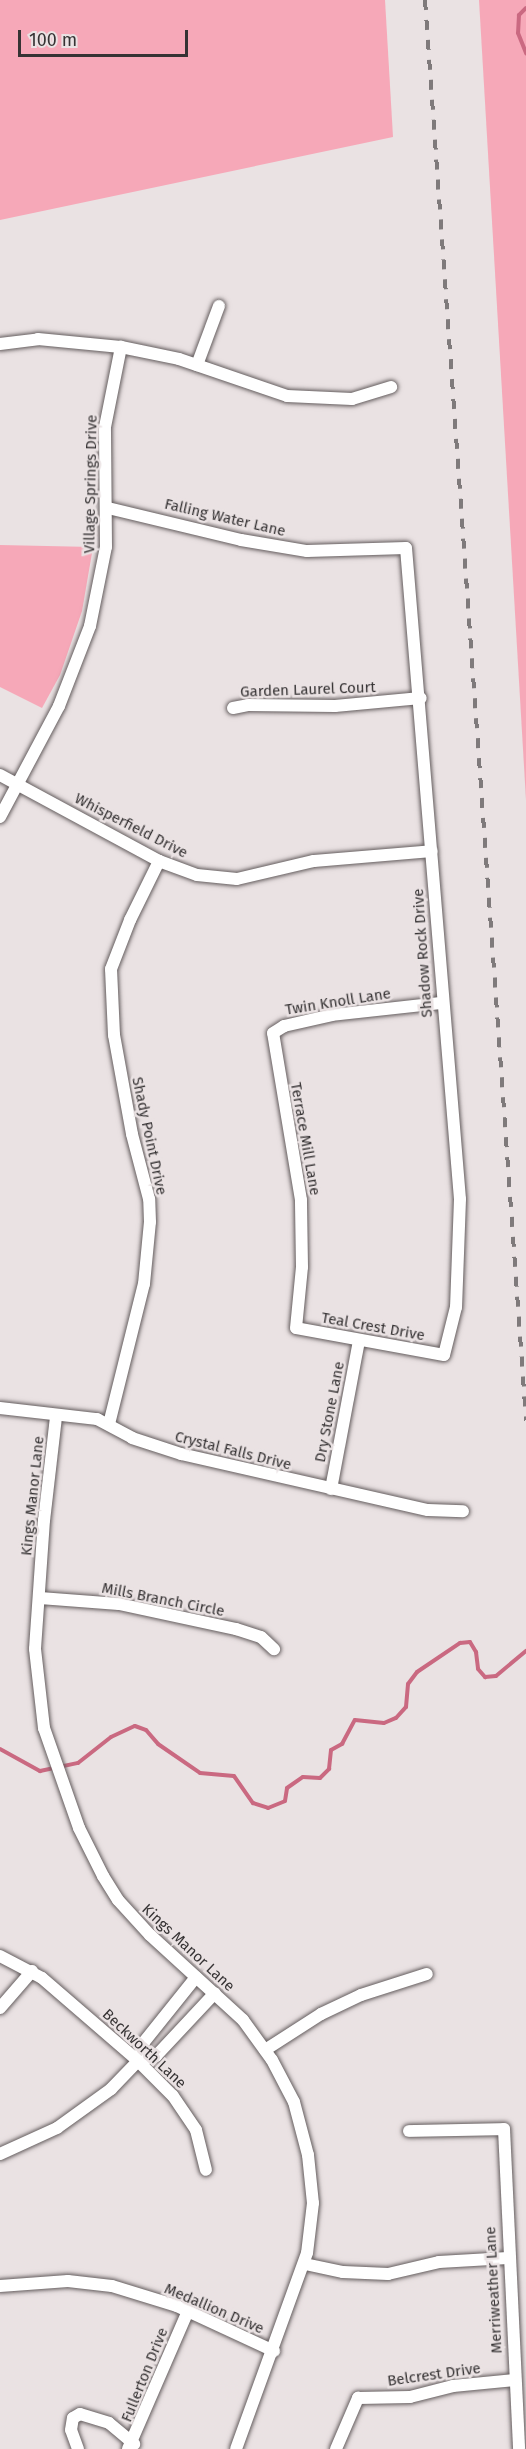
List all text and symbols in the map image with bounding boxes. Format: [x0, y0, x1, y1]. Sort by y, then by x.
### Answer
scale bar [21, 18, 190, 56]
text: 100 m [29, 29, 77, 51]
street label: Village Springs Drive [81, 414, 101, 554]
street label: Falling Water Lane [163, 495, 287, 541]
street label: Garden Laurel Court [240, 679, 376, 701]
street label: Whisperfield Drive [71, 790, 191, 862]
street label: Shadow Rock Drive [410, 888, 436, 1018]
street label: Twin Knoll Lane [284, 985, 392, 1019]
street label: Shady Point Drive [128, 1075, 170, 1197]
street label: Terrace Mill Lane [286, 1081, 324, 1197]
street label: Teal Crest Drive [320, 1309, 426, 1345]
street label: Dry Stone Lane [311, 1360, 349, 1464]
street label: Crystal Falls Drive [173, 1428, 293, 1474]
street label: Kings Manor Lane [18, 1435, 48, 1557]
street label: Mills Branch Circle [100, 1579, 226, 1621]
street label: Kings Manor Lane [138, 1900, 238, 1996]
street label: Beckworth Lane [98, 2006, 190, 2092]
street label: Merriweather Lane [482, 2226, 506, 2354]
street label: Medallion Drive [161, 2280, 267, 2338]
street label: Fullerton Drive [118, 2325, 172, 2425]
street label: Belcrest Drive [386, 2360, 482, 2390]

